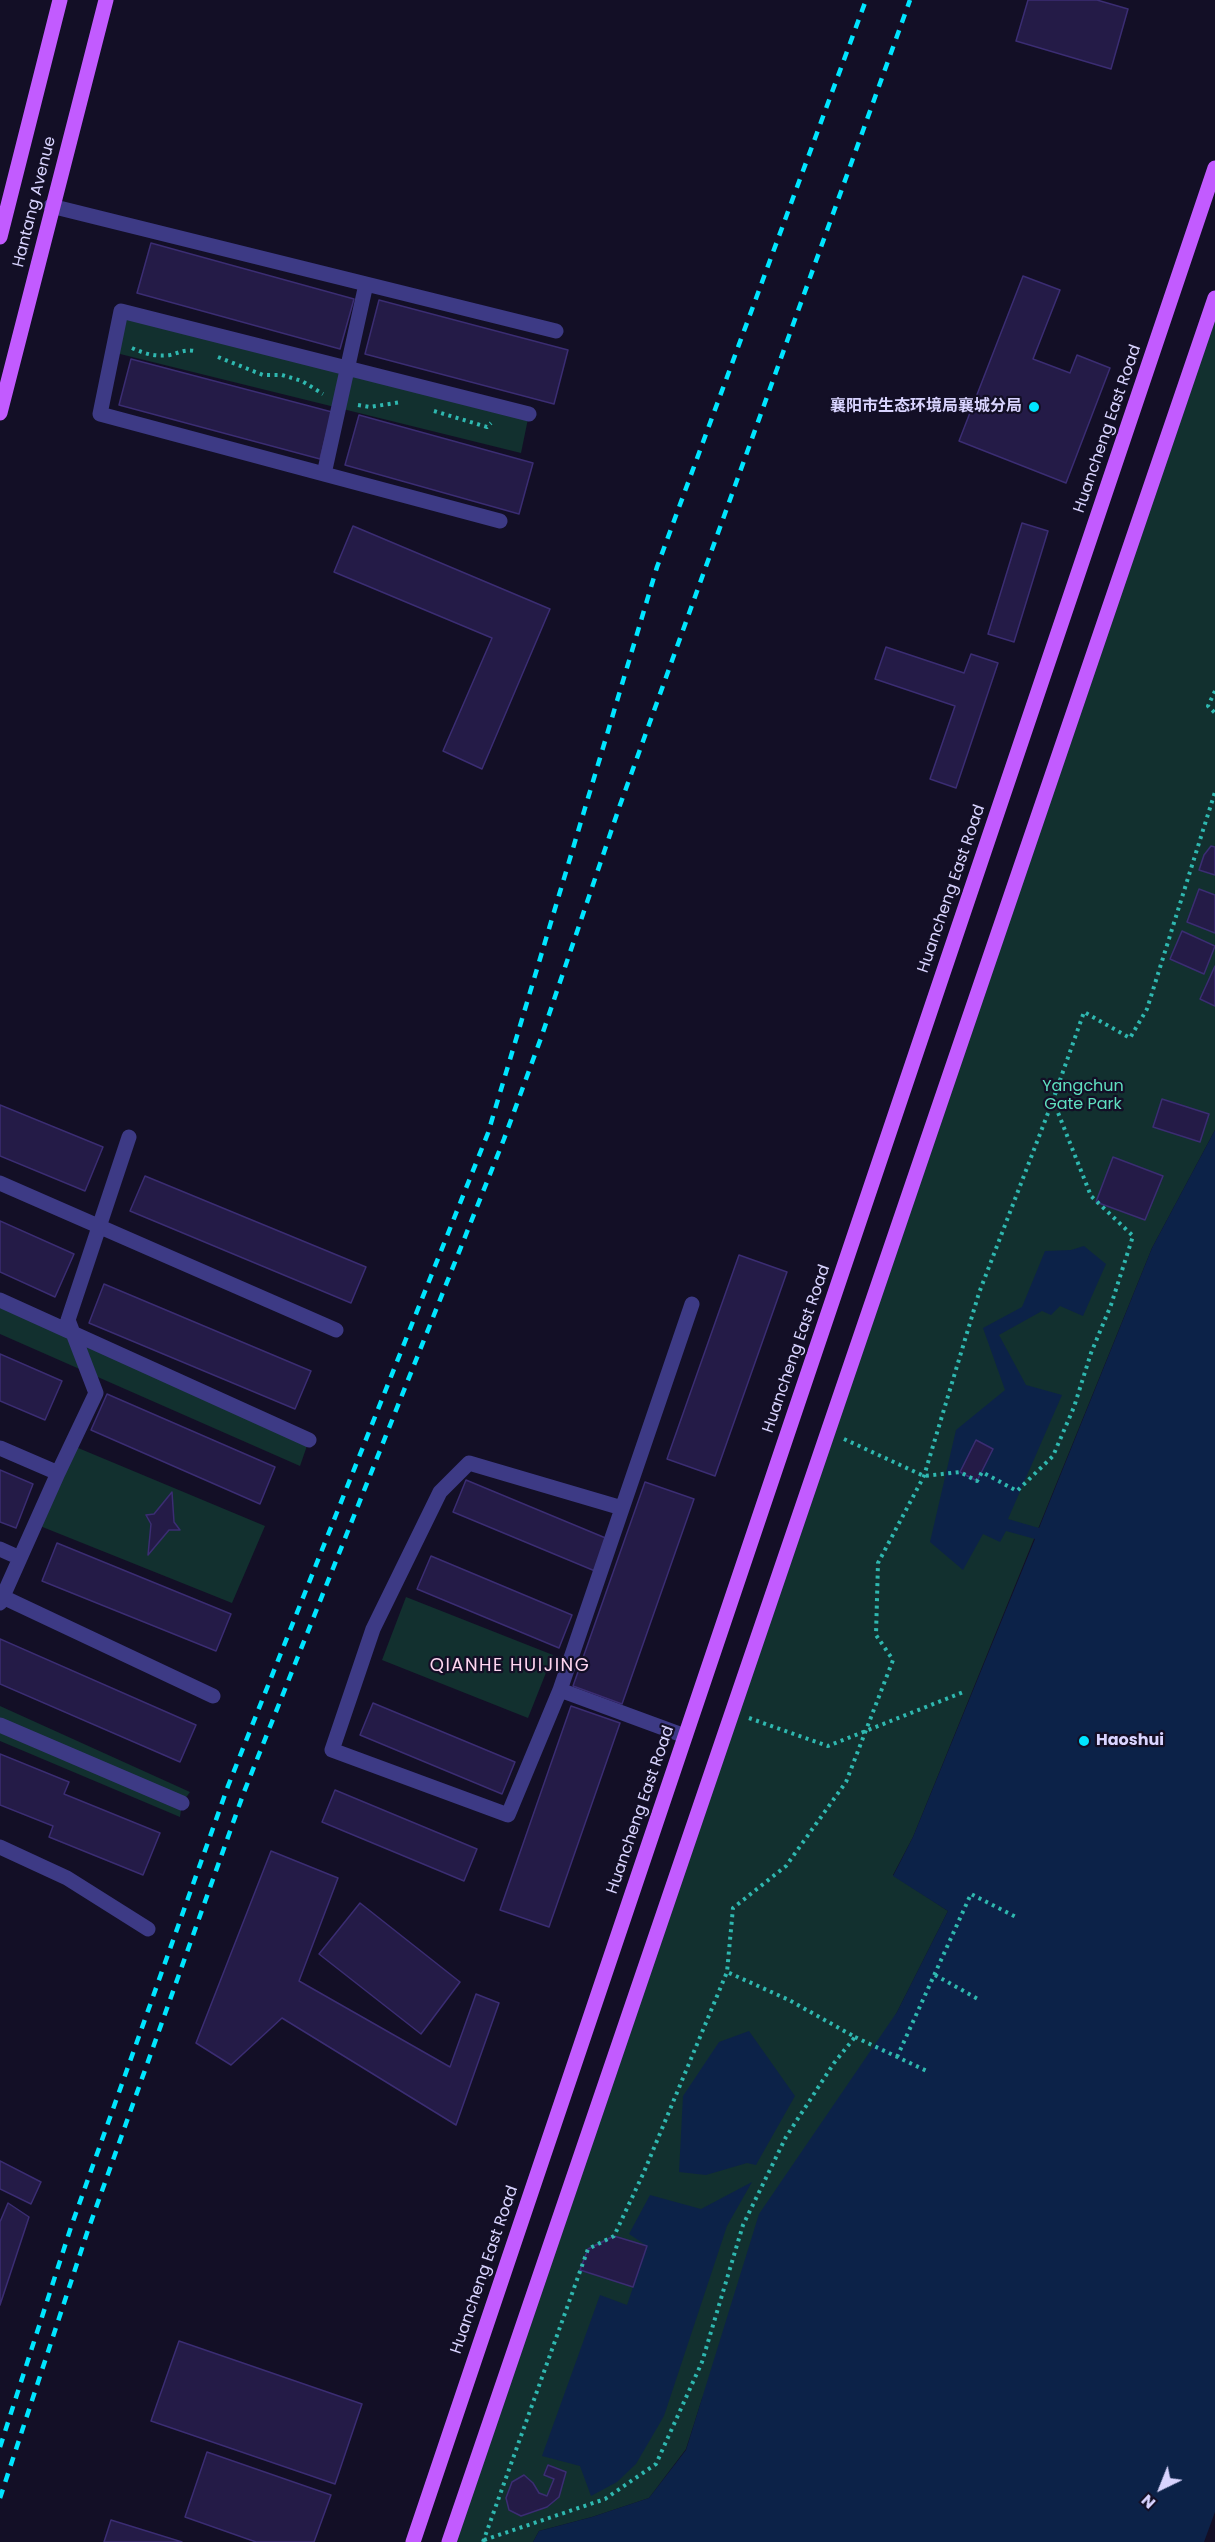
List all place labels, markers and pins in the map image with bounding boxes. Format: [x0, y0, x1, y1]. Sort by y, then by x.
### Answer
place label: 襄阳市生态环境局襄城分局 [830, 397, 1022, 417]
marker: 襄阳市生态环境局襄城分局 [1027, 400, 1041, 414]
place label: Haoshui [1096, 1731, 1164, 1751]
marker: Haoshui [1077, 1734, 1091, 1748]

